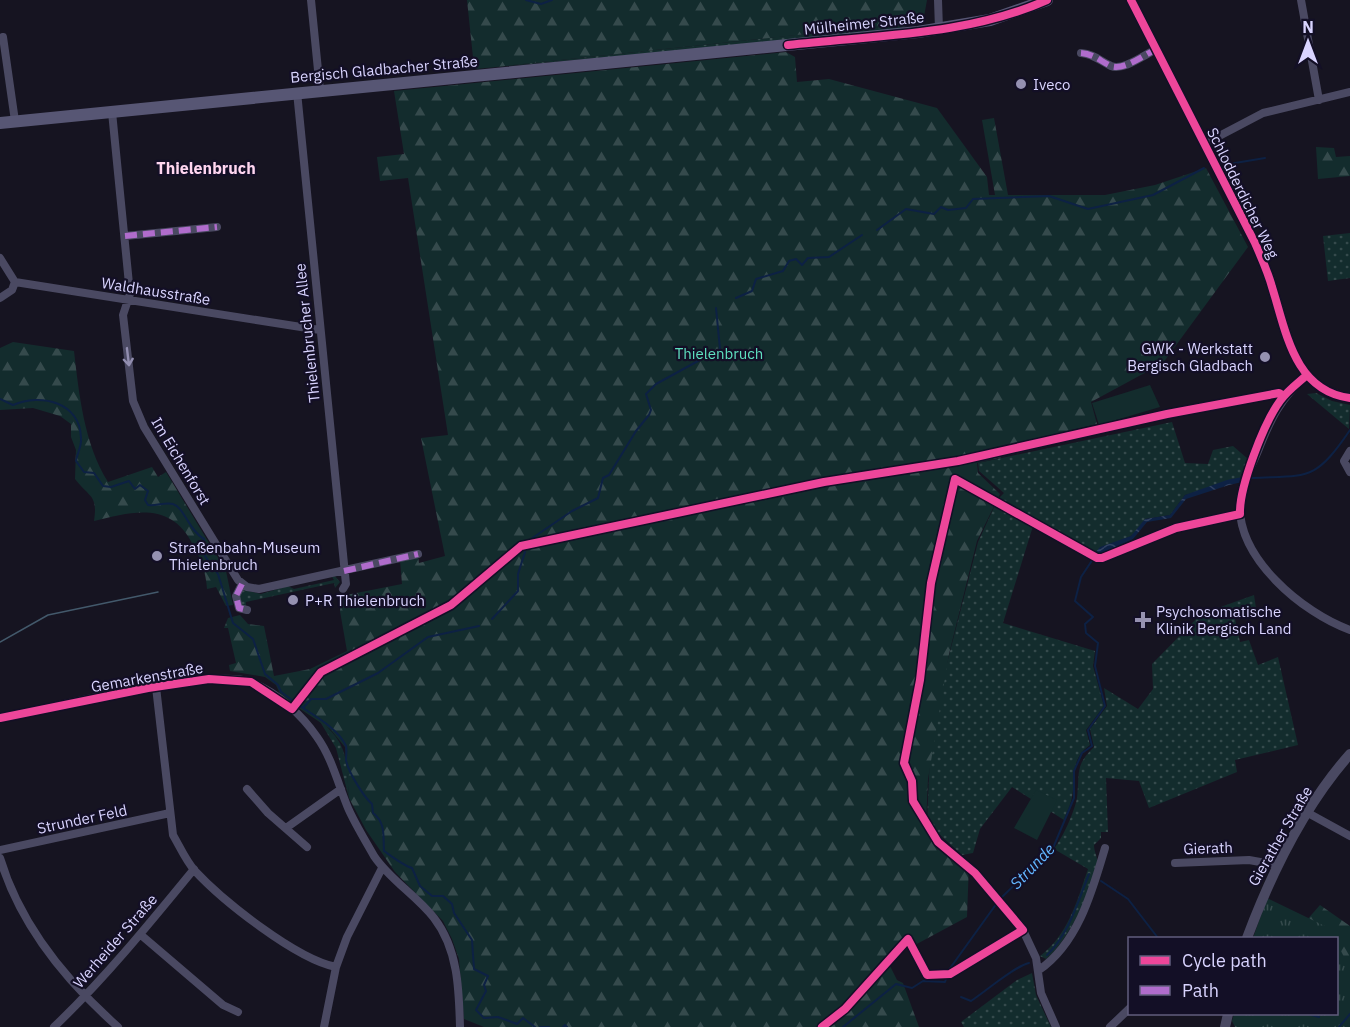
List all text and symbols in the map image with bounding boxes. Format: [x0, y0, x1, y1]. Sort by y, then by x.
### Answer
street label: Mülheimer Straße [803, 7, 925, 39]
north arrow [1278, 12, 1338, 72]
text: N [1302, 17, 1314, 37]
street label: Bergisch Gladbacher Straße [289, 51, 479, 87]
place label: Iveco [1033, 75, 1070, 94]
marker: Iveco [1014, 77, 1028, 91]
street label: Schlodderdicher Weg [1203, 124, 1283, 262]
district label: Thielenbruch [156, 158, 256, 178]
street label: Thielenbrucher Allee [290, 262, 324, 404]
street label: Waldhausstraße [100, 273, 212, 309]
place label: GWK - Werkstatt Bergisch Gladbach [1127, 339, 1253, 375]
park label: Thielenbruch [675, 344, 763, 363]
one-way arrow [122, 346, 133, 366]
marker: GWK - Werkstatt Bergisch Gladbach [1258, 350, 1272, 364]
street label: Im Eichenforst [147, 414, 215, 508]
place label: Straßenbahn-Museum Thielenbruch [169, 538, 320, 574]
marker: Straßenbahn-Museum Thielenbruch [150, 549, 164, 563]
place label: P+R Thielenbruch [305, 591, 425, 610]
marker: P+R Thielenbruch [286, 593, 300, 607]
place label: Psychosomatische Klinik Bergisch Land [1156, 602, 1292, 638]
marker: Psychosomatische Klinik Bergisch Land [1134, 611, 1152, 629]
street label: Gemarkenstraße [89, 658, 205, 696]
street label: Gierather Straße [1244, 783, 1316, 889]
street label: Strunder Feld [35, 800, 129, 838]
street label: Gierath [1183, 838, 1233, 858]
water label: Strunde [1005, 839, 1059, 893]
street label: Werheider Straße [69, 890, 161, 992]
legend [1128, 937, 1338, 1015]
text: Cycle path [1182, 949, 1267, 972]
text: Path [1182, 979, 1219, 1002]

